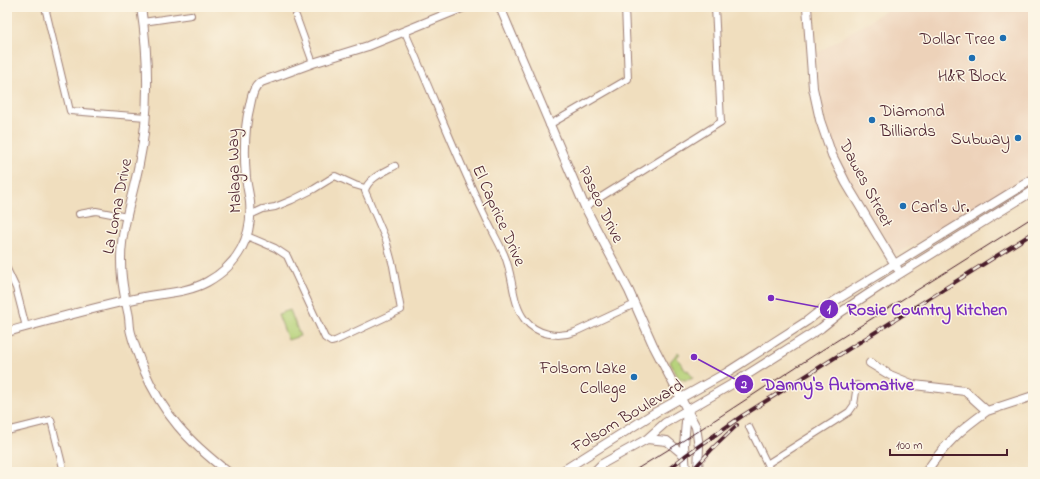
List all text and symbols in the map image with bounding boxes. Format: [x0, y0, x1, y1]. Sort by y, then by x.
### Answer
place label: Dollar Tree [919, 27, 995, 52]
marker: Dollar Tree [998, 33, 1008, 43]
marker: H&R Block [967, 53, 977, 63]
place label: H&R Block [938, 64, 1007, 89]
place label: Diamond Billiards [879, 99, 945, 144]
marker: Diamond Billiards [867, 115, 877, 125]
place label: Subway [951, 127, 1010, 153]
street label: Malaga Way [221, 128, 250, 214]
marker: Subway [1013, 133, 1023, 143]
street label: Dawes Street [832, 134, 899, 232]
street label: La Loma Drive [96, 156, 139, 256]
street label: El Caprice Drive [465, 161, 532, 271]
street label: Paseo Drive [571, 162, 630, 248]
place label: Carl's Jr. [911, 195, 970, 220]
marker: Carl's Jr. [898, 201, 908, 211]
callout: Rosie Country Kitchen [819, 294, 1015, 324]
text: Rosie Country Kitchen [847, 298, 1007, 325]
text: 1 [827, 301, 831, 319]
place label: Folsom Lake College [539, 356, 626, 403]
callout: Danny's Automative [734, 369, 921, 399]
marker: Folsom Lake College [629, 372, 639, 382]
street label: Folsom Boulevard [566, 373, 689, 460]
text: Danny's Automative [761, 373, 915, 400]
text: 2 [740, 376, 747, 394]
scale bar [890, 431, 1007, 457]
text: 100 m [896, 437, 923, 455]

